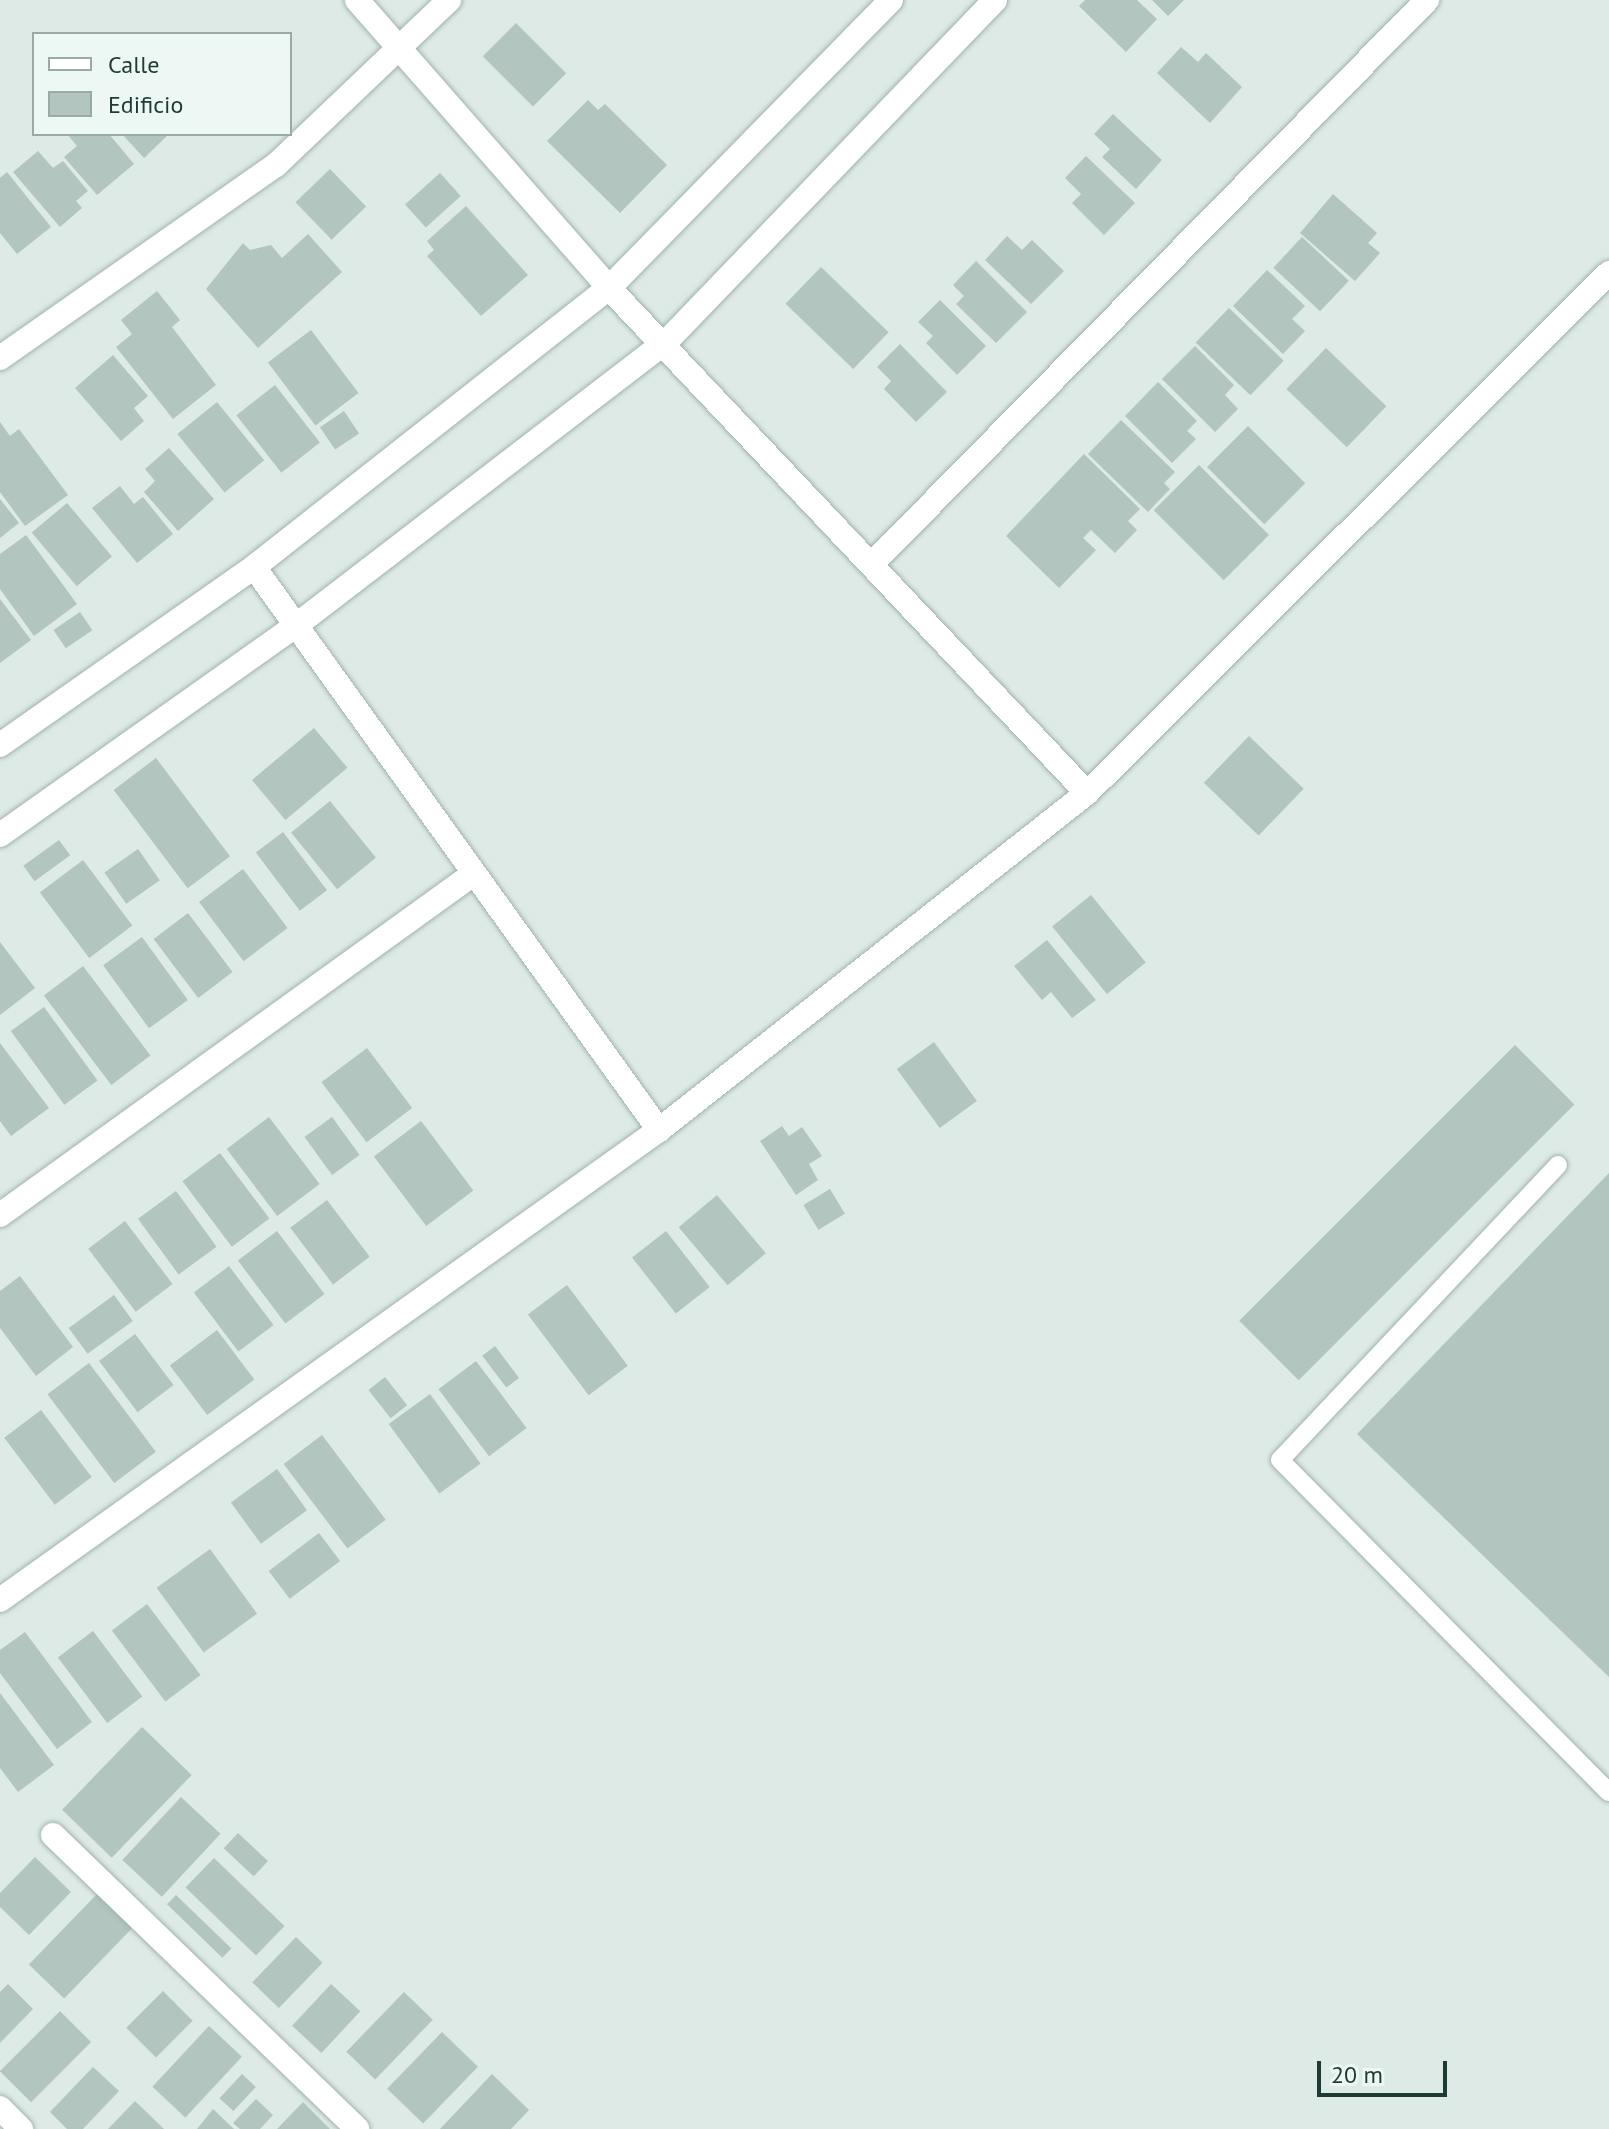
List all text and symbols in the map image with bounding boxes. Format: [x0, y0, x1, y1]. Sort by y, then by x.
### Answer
legend [32, 32, 292, 136]
text: Calle [108, 49, 159, 80]
text: Edificio [108, 89, 183, 120]
scale bar [1321, 2045, 1451, 2095]
text: 20 m [1331, 2059, 1383, 2090]

